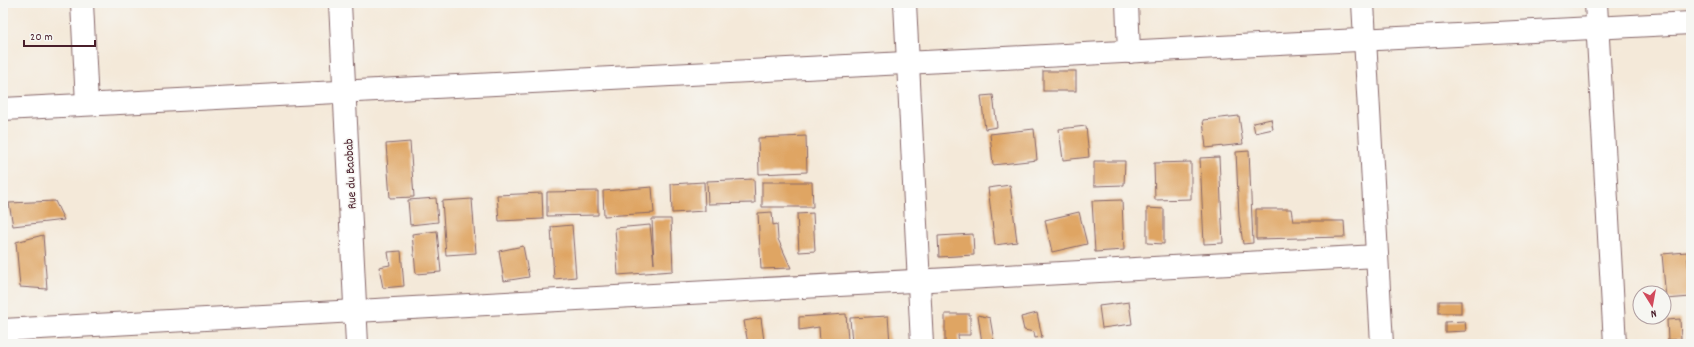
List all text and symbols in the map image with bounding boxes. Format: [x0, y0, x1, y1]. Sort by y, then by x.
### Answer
scale bar [24, 22, 95, 48]
text: 20 m [30, 29, 53, 46]
street label: Rue du Baobab [340, 138, 363, 210]
north arrow [1632, 285, 1672, 325]
text: N [1649, 304, 1658, 321]

